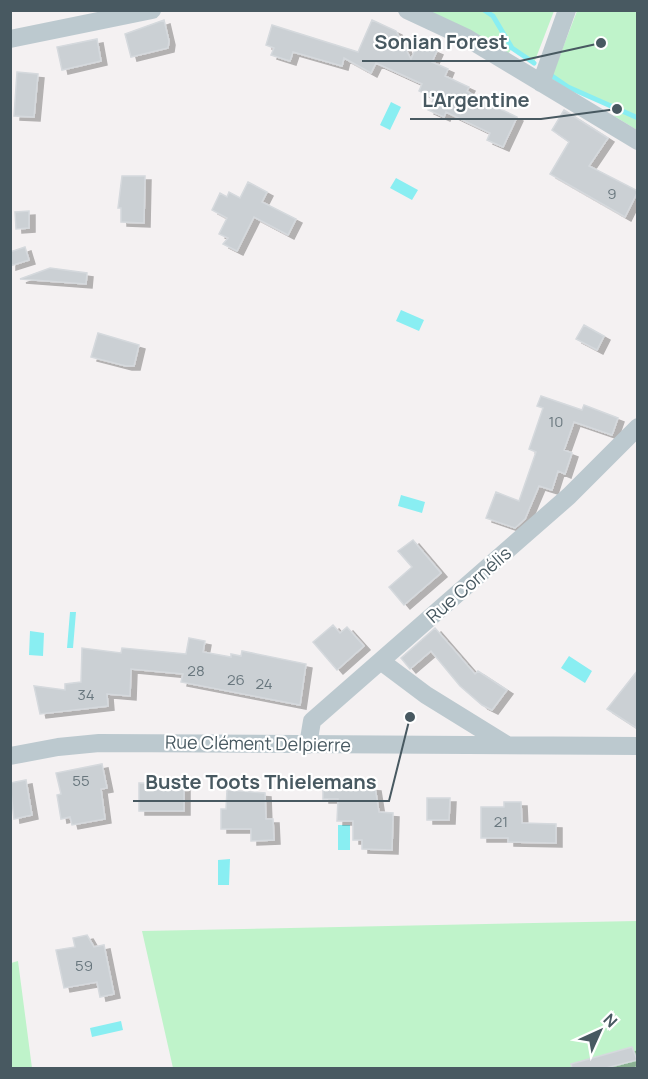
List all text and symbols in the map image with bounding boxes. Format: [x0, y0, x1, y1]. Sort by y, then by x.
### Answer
callout: Sonian Forest [362, 23, 520, 61]
text: Sonian Forest [374, 28, 508, 55]
callout: L'Argentine [410, 81, 541, 119]
text: L'Argentine [422, 86, 530, 113]
house number: 9 [607, 183, 617, 204]
house number: 10 [549, 411, 564, 432]
street label: Rue Cornélis [421, 541, 516, 628]
house number: 28 [187, 660, 205, 681]
house number: 26 [227, 669, 245, 690]
house number: 24 [255, 673, 273, 694]
house number: 34 [77, 684, 95, 705]
street label: Rue Clément Delpierre [165, 729, 351, 757]
callout: Buste Toots Thielemans [133, 763, 389, 801]
text: Buste Toots Thielemans [145, 768, 377, 795]
house number: 55 [72, 770, 90, 791]
house number: 21 [494, 811, 508, 832]
house number: 59 [75, 955, 93, 976]
north arrow [570, 1001, 630, 1061]
text: N [599, 1009, 622, 1032]

